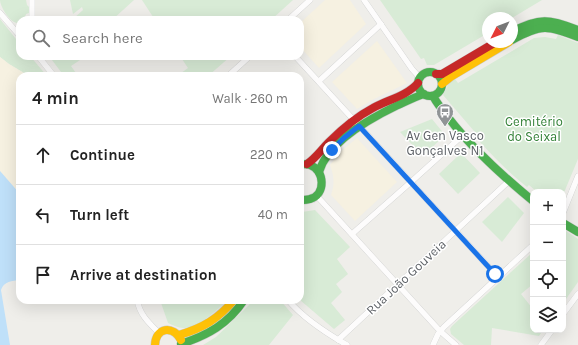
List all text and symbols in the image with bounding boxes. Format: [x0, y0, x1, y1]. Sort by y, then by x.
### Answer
north arrow [482, 12, 518, 48]
search box [16, 16, 304, 60]
icon: search [30, 27, 52, 49]
text: Search here [62, 29, 143, 47]
text: 4 min [32, 88, 79, 108]
text: Walk · 260 m [212, 91, 288, 106]
bus stop icon: Av Gen Vasco Gonçalves N1 [435, 102, 455, 127]
park label: Cemitério do Seixal [505, 114, 563, 144]
place label: Av Gen Vasco Gonçalves N1 [406, 128, 484, 158]
route end [323, 141, 341, 159]
icon: ahead [32, 144, 54, 166]
text: Continue [70, 146, 135, 164]
text: 220 m [250, 147, 288, 162]
map controls [530, 189, 566, 333]
button: + [530, 189, 566, 225]
icon: left [32, 204, 54, 226]
text: Turn left [70, 206, 129, 224]
text: 40 m [258, 207, 288, 222]
button: − [530, 225, 566, 261]
street label: Rua João Gouveia [363, 236, 449, 318]
button: locate [530, 261, 566, 297]
icon: arrive [32, 264, 54, 286]
route start [486, 265, 504, 283]
text: Arrive at destination [70, 266, 217, 284]
button: layers [530, 297, 566, 333]

